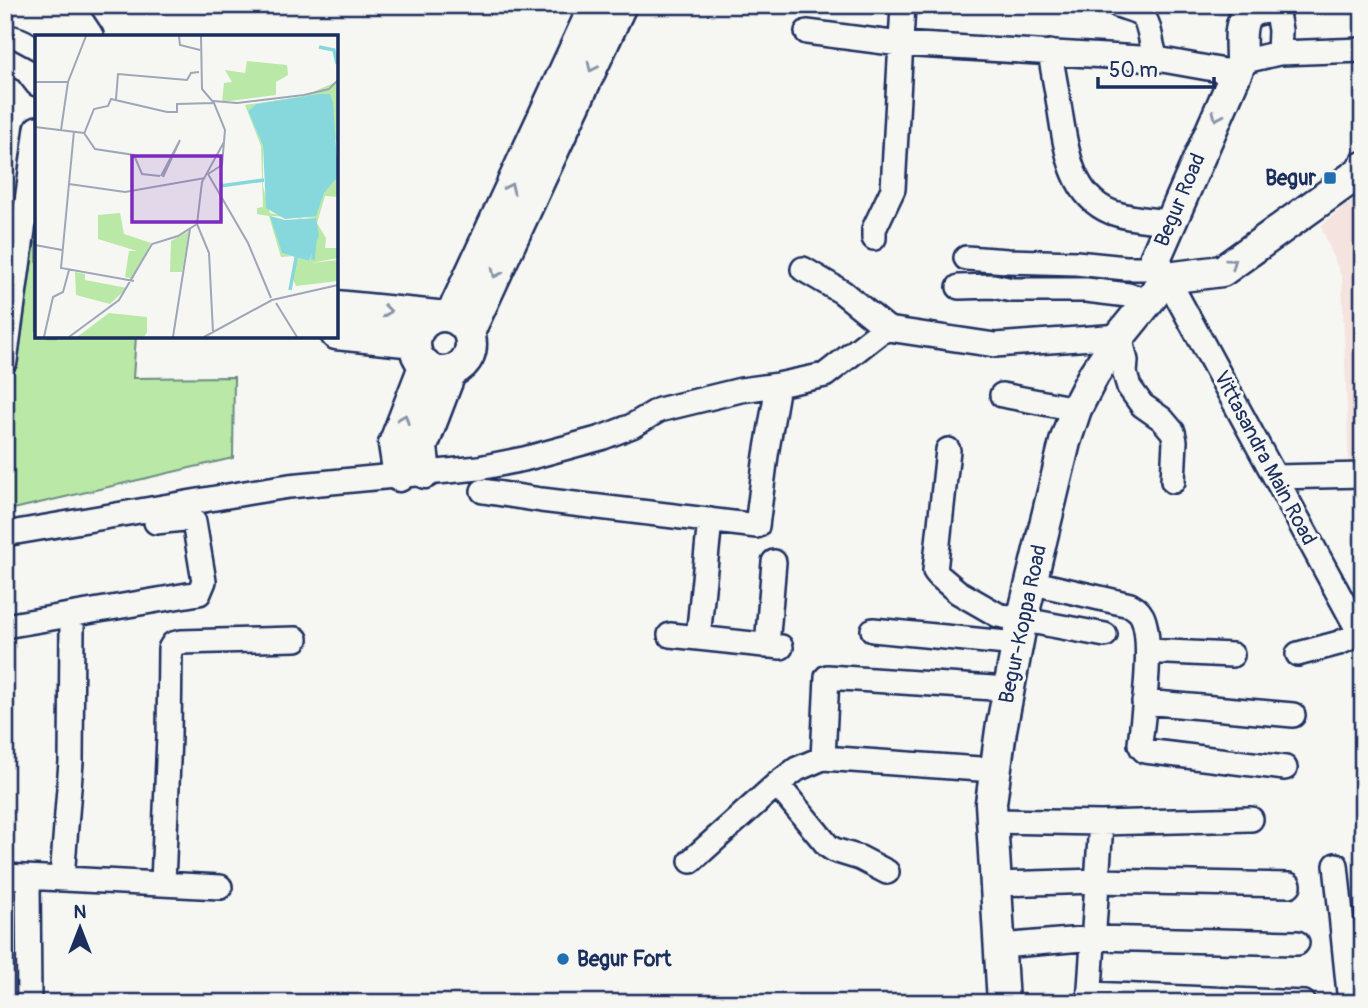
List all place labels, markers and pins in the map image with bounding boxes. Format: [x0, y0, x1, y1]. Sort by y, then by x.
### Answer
place label: Begur [1265, 165, 1316, 192]
marker: Begur [1322, 170, 1338, 186]
place label: Begur Fort [577, 946, 672, 973]
marker: Begur Fort [555, 951, 571, 967]

